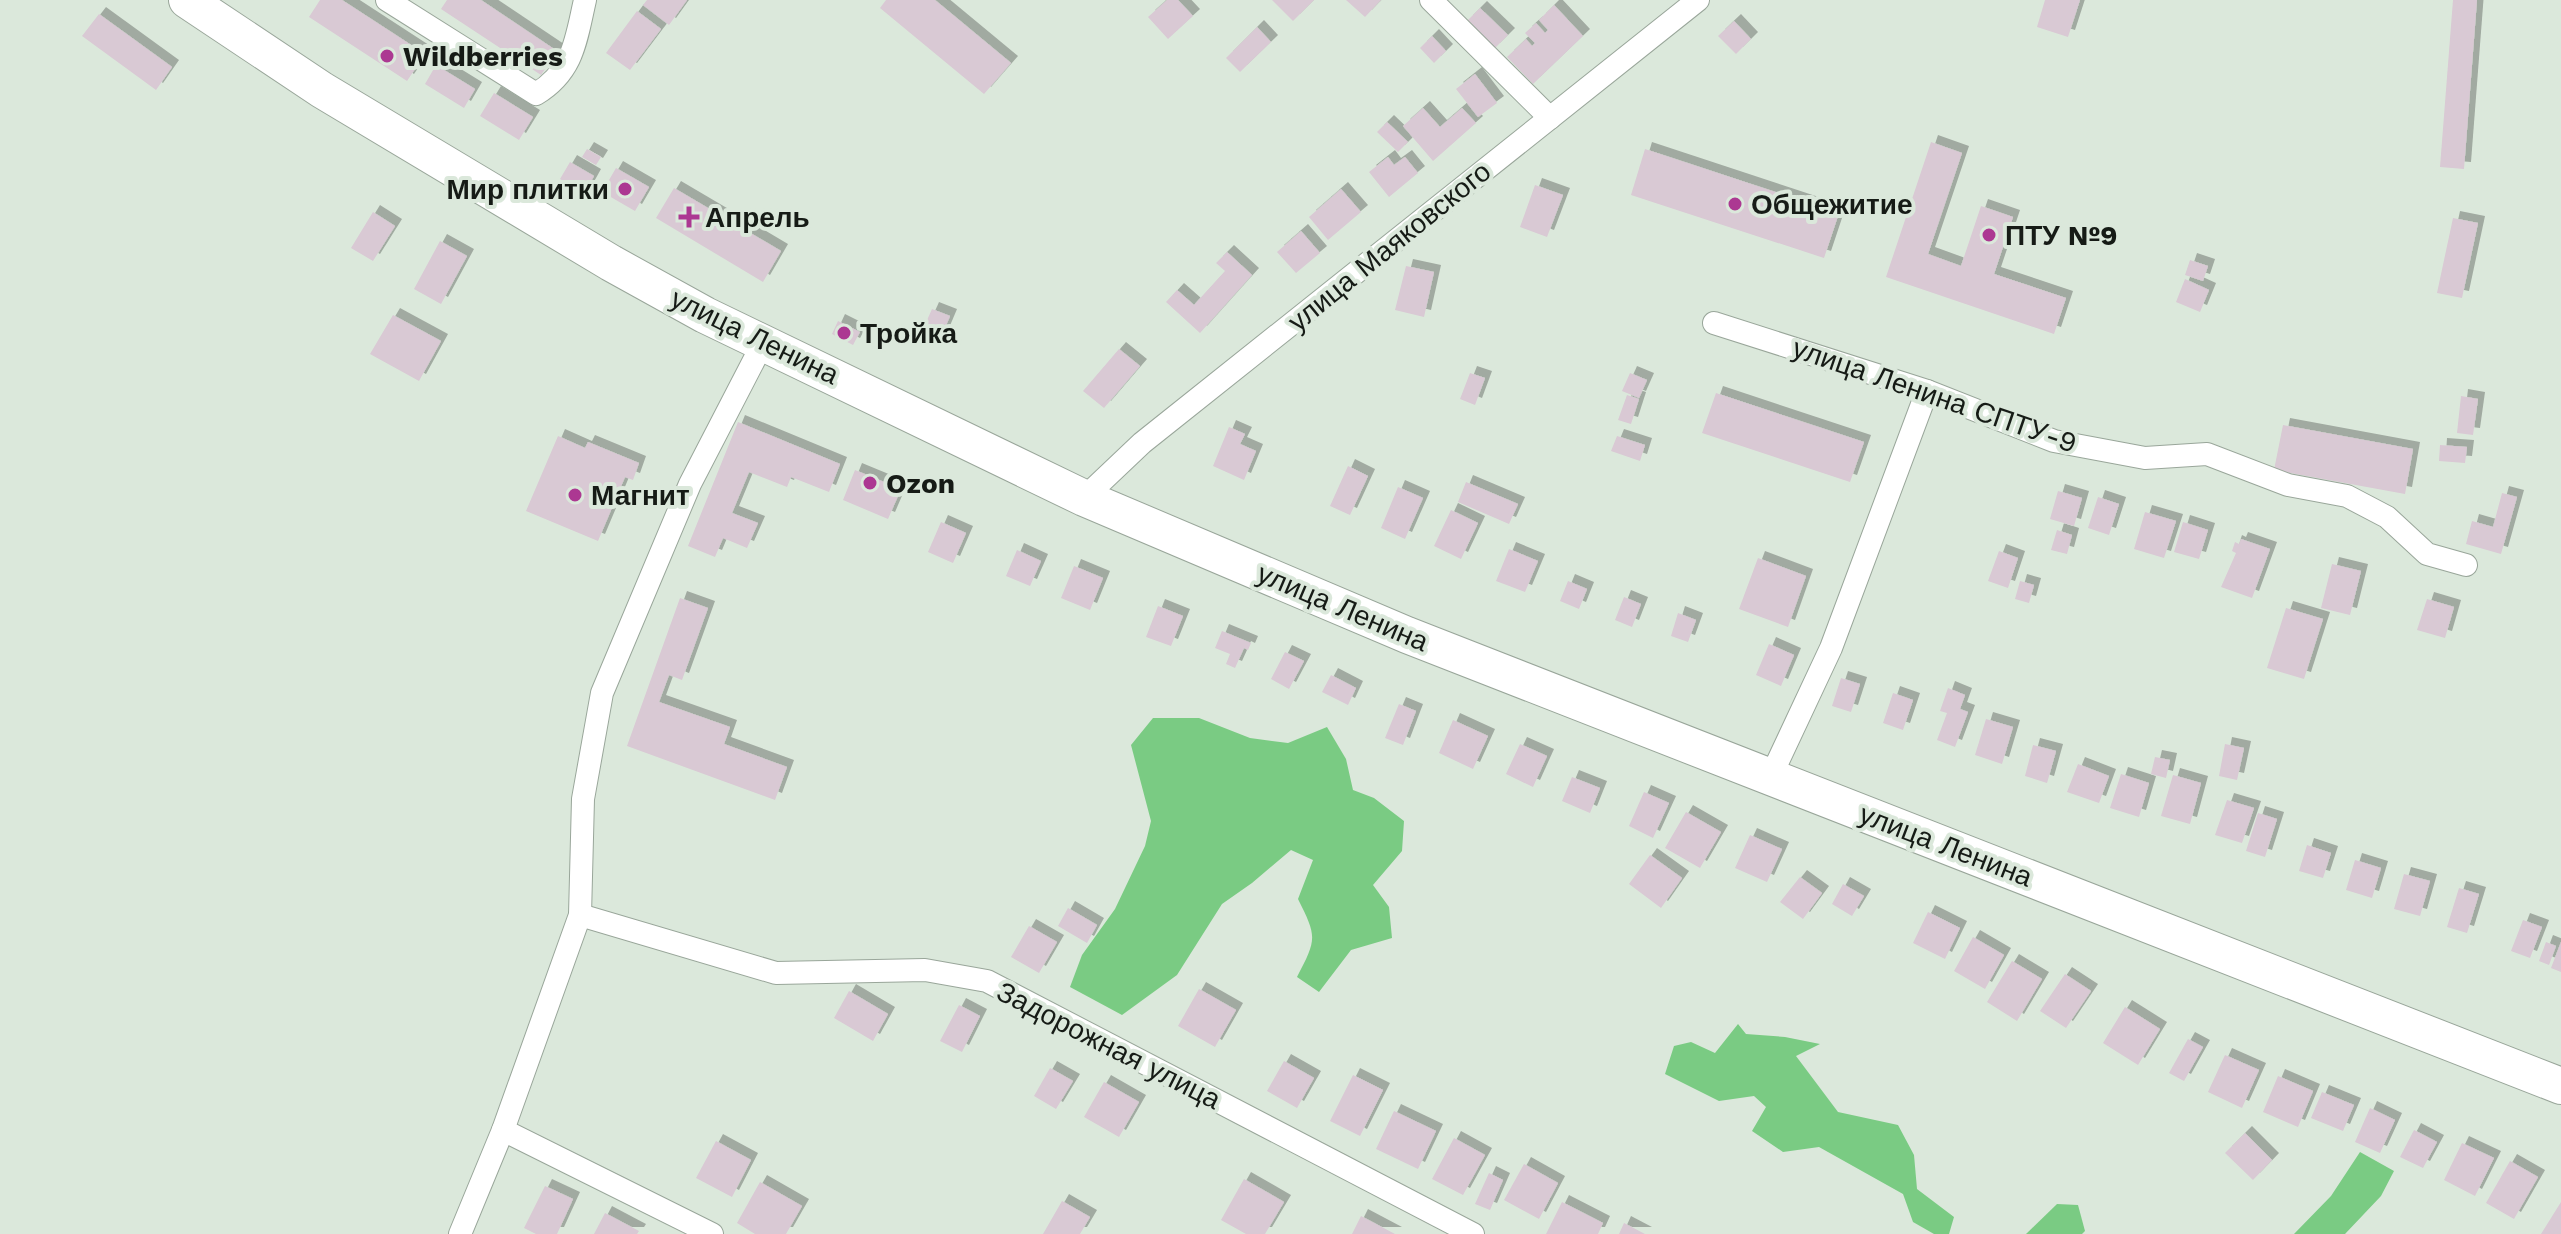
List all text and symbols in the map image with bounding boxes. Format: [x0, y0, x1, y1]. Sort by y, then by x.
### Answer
place label: Wildberries [403, 40, 563, 73]
marker: Wildberries [378, 47, 396, 65]
street label: улица Маяковского [1281, 155, 1497, 338]
place label: Мир плитки [446, 173, 609, 206]
marker: Мир плитки [616, 180, 634, 198]
place label: Общежитие [1751, 188, 1912, 221]
marker: Общежитие [1726, 195, 1744, 213]
place label: Апрель [705, 201, 810, 234]
marker: Апрель [680, 208, 698, 226]
place label: ПТУ №9 [2005, 219, 2118, 252]
marker: ПТУ №9 [1980, 226, 1998, 244]
street label: улица Ленина [665, 282, 844, 391]
place label: Тройка [860, 317, 957, 350]
marker: Тройка [835, 324, 853, 342]
street label: улица Ленина СПТУ-9 [1788, 331, 2081, 460]
place label: Ozon [886, 467, 955, 500]
marker: Ozon [861, 474, 879, 492]
place label: Магнит [591, 479, 690, 512]
marker: Магнит [566, 486, 584, 504]
street label: улица Ленина [1252, 557, 1434, 658]
street label: улица Ленина [1855, 797, 2037, 894]
street label: Задорожная улица [991, 975, 1227, 1116]

